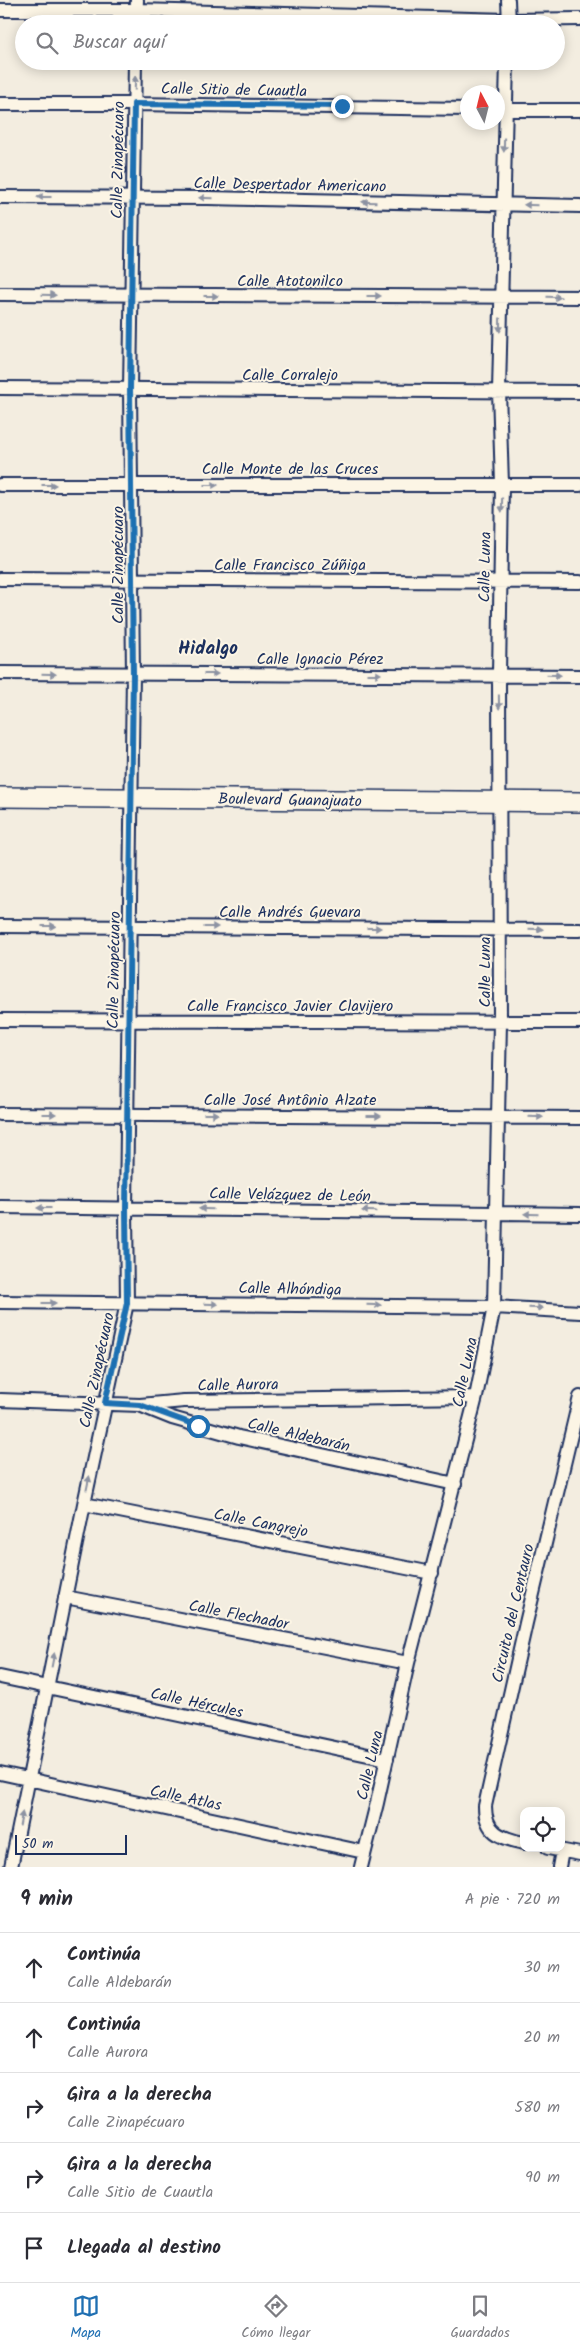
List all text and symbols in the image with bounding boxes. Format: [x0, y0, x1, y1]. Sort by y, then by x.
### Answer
search box [15, 15, 565, 70]
text: Buscar aquí [73, 28, 165, 58]
icon: search [33, 29, 61, 57]
one-way arrow [131, 74, 139, 90]
street label: Calle Sitio de Cuautla [161, 77, 307, 104]
north arrow [460, 85, 505, 130]
route end [331, 95, 354, 118]
street label: Calle Zinapécuaro [105, 101, 132, 219]
one-way arrow [499, 137, 507, 153]
street label: Calle Despertador Americano [193, 171, 387, 200]
one-way arrow [36, 193, 52, 201]
one-way arrow [198, 194, 214, 202]
one-way arrow [361, 198, 377, 206]
one-way arrow [523, 201, 539, 209]
street label: Calle Atotonilco [237, 269, 343, 294]
one-way arrow [41, 291, 57, 299]
one-way arrow [203, 292, 219, 300]
one-way arrow [366, 292, 382, 300]
one-way arrow [546, 293, 562, 301]
one-way arrow [496, 317, 504, 333]
street label: Calle Corralejo [242, 363, 338, 388]
street label: Calle Monte de las Cruces [202, 457, 379, 482]
one-way arrow [41, 481, 57, 489]
one-way arrow [203, 481, 219, 489]
one-way arrow [497, 497, 505, 513]
street label: Calle Zinapécuaro [106, 506, 131, 624]
street label: Calle Luna [472, 531, 499, 603]
street label: Calle Francisco Zúñiga [214, 553, 366, 578]
district label: Hidalgo [178, 634, 238, 664]
street label: Calle Ignacio Pérez [257, 647, 383, 672]
one-way arrow [41, 670, 57, 678]
one-way arrow [203, 670, 219, 678]
one-way arrow [366, 670, 382, 678]
one-way arrow [546, 671, 562, 679]
one-way arrow [496, 695, 504, 711]
street label: Boulevard Guanajuato [218, 787, 362, 814]
street label: Calle Andrés Guevara [219, 900, 361, 925]
street label: Calle Zinapécuaro [101, 911, 128, 1029]
one-way arrow [41, 922, 57, 930]
one-way arrow [203, 923, 219, 931]
one-way arrow [366, 924, 382, 932]
one-way arrow [528, 925, 544, 933]
street label: Calle Luna [473, 936, 498, 1008]
street label: Calle Francisco Javier Clavijero [187, 994, 393, 1019]
street label: Calle José Antônio Alzate [204, 1088, 376, 1113]
one-way arrow [41, 1110, 57, 1118]
one-way arrow [203, 1111, 219, 1119]
one-way arrow [366, 1112, 382, 1120]
one-way arrow [528, 1113, 544, 1121]
street label: Calle Velázquez de León [209, 1182, 371, 1209]
one-way arrow [36, 1203, 52, 1211]
one-way arrow [198, 1205, 214, 1213]
one-way arrow [361, 1207, 377, 1215]
one-way arrow [523, 1210, 539, 1218]
street label: Calle Alhóndiga [238, 1276, 342, 1303]
one-way arrow [41, 1299, 57, 1307]
one-way arrow [203, 1300, 219, 1308]
one-way arrow [366, 1302, 382, 1310]
one-way arrow [528, 1305, 544, 1313]
street label: Calle Zinapécuaro [73, 1310, 122, 1431]
street label: Calle Luna [446, 1335, 485, 1410]
street label: Calle Aurora [197, 1372, 279, 1399]
street label: Calle Aldebarán [245, 1412, 352, 1459]
route start [187, 1415, 210, 1438]
one-way arrow [84, 1476, 92, 1491]
street label: Calle Cangrejo [211, 1502, 310, 1545]
street label: Circuito del Centauro [485, 1541, 542, 1685]
street label: Calle Flechador [186, 1593, 293, 1638]
one-way arrow [49, 1651, 57, 1667]
street label: Calle Hércules [148, 1681, 246, 1726]
street label: Calle Luna [350, 1728, 391, 1803]
street label: Calle Atlas [148, 1779, 224, 1818]
map controls [520, 1807, 565, 1852]
button: locate [520, 1807, 565, 1852]
one-way arrow [17, 1812, 25, 1827]
scale bar [15, 1832, 128, 1855]
text: 50 m [22, 1833, 53, 1855]
text: 9 min [20, 1883, 73, 1916]
text: A pie · 720 m [465, 1887, 560, 1912]
text: Continúa [67, 1940, 141, 1970]
icon: ahead [20, 1954, 48, 1982]
text: 30 m [524, 1955, 560, 1980]
text: Calle Aldebarán [67, 1970, 172, 1995]
text: Continúa [67, 2010, 141, 2040]
icon: ahead [20, 2024, 48, 2052]
text: 20 m [524, 2025, 560, 2050]
text: Calle Aurora [67, 2040, 148, 2065]
text: Gira a la derecha [67, 2080, 212, 2110]
icon: right [20, 2094, 48, 2122]
text: 580 m [515, 2095, 560, 2120]
text: Calle Zinapécuaro [67, 2110, 185, 2135]
text: Gira a la derecha [67, 2150, 212, 2180]
icon: right [20, 2164, 48, 2192]
text: 90 m [525, 2165, 560, 2190]
text: Calle Sitio de Cuautla [67, 2180, 213, 2205]
text: Llegada al destino [67, 2233, 221, 2263]
icon: arrive [20, 2234, 48, 2262]
tab: Mapa [70, 2292, 101, 2344]
tab: Cómo llegar [241, 2292, 310, 2344]
tab: Guardados [450, 2292, 510, 2344]

